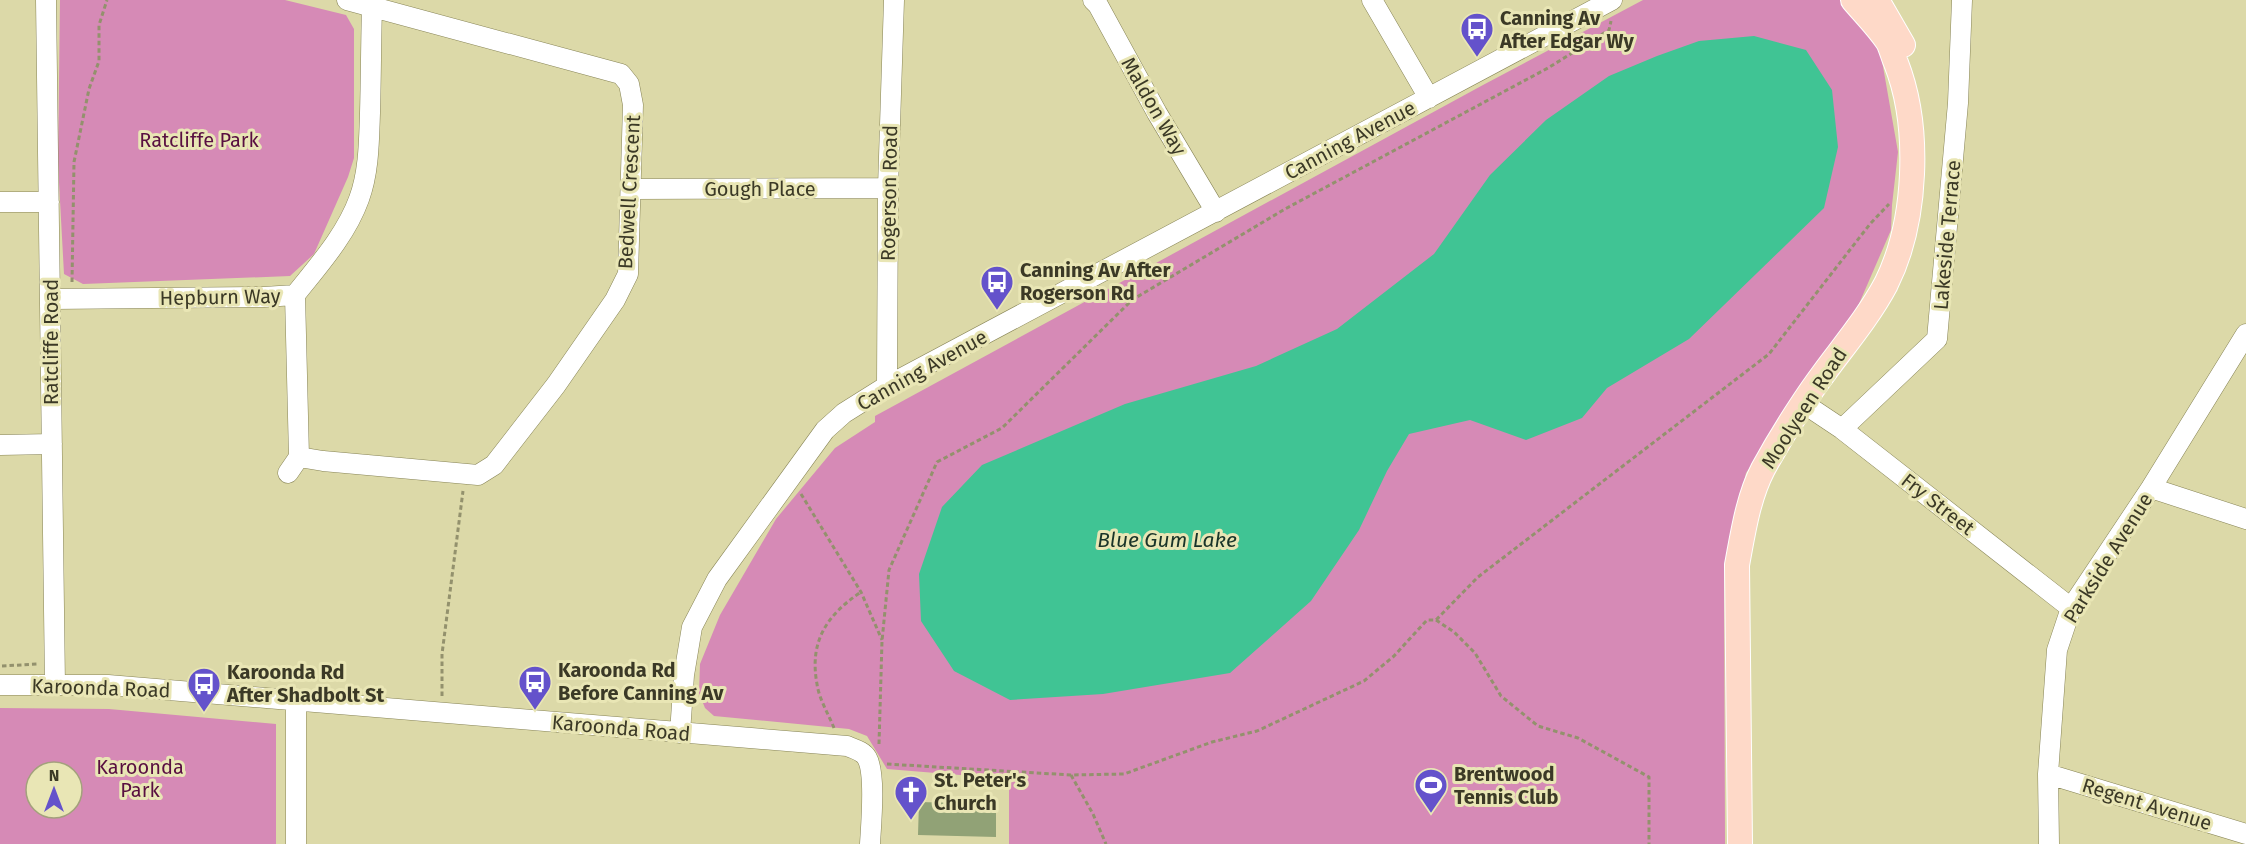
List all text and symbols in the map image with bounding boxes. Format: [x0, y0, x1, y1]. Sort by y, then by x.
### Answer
place label: Canning Av After Edgar Wy [1499, 6, 1634, 53]
bus stop icon: Canning Av After Edgar Wy [1459, 11, 1495, 58]
street label: Maldon Way [1116, 53, 1192, 159]
street label: Canning Avenue [1280, 95, 1420, 185]
street label: Bedwell Crescent [613, 113, 645, 270]
street label: Rogerson Road [876, 125, 902, 261]
park label: Ratcliffe Park [139, 128, 260, 152]
street label: Lakeside Terrace [1928, 159, 1966, 311]
street label: Gough Place [704, 177, 816, 201]
place label: Canning Av After Rogerson Rd [1020, 258, 1171, 305]
bus stop icon: Canning Av After Rogerson Rd [979, 264, 1015, 311]
street label: Ratcliffe Road [39, 279, 63, 405]
street label: Hepburn Way [159, 284, 281, 310]
street label: Canning Avenue [853, 324, 991, 416]
street label: Moolyeen Road [1756, 343, 1852, 473]
street label: Fry Street [1897, 468, 1980, 540]
street label: Parkside Avenue [2058, 489, 2158, 627]
water label: Blue Gum Lake [1097, 527, 1237, 553]
place label: Karoonda Rd Before Canning Av [558, 658, 724, 705]
place label: Karoonda Rd After Shadbolt St [226, 660, 384, 707]
bus stop icon: Karoonda Rd Before Canning Av [517, 664, 553, 711]
bus stop icon: Karoonda Rd After Shadbolt St [186, 666, 222, 713]
street label: Karoonda Road [31, 674, 171, 702]
street label: Karoonda Road [551, 710, 691, 746]
park label: Karoonda Park [96, 755, 184, 802]
north arrow [24, 760, 84, 820]
place label: Brentwood Tennis Club [1454, 762, 1559, 809]
text: N [49, 766, 59, 785]
sports icon: Brentwood Tennis Club [1413, 767, 1449, 814]
place label: St. Peter's Church [934, 768, 1026, 815]
street label: Regent Avenue [2079, 773, 2215, 835]
church icon: St. Peter's Church [893, 774, 929, 821]

